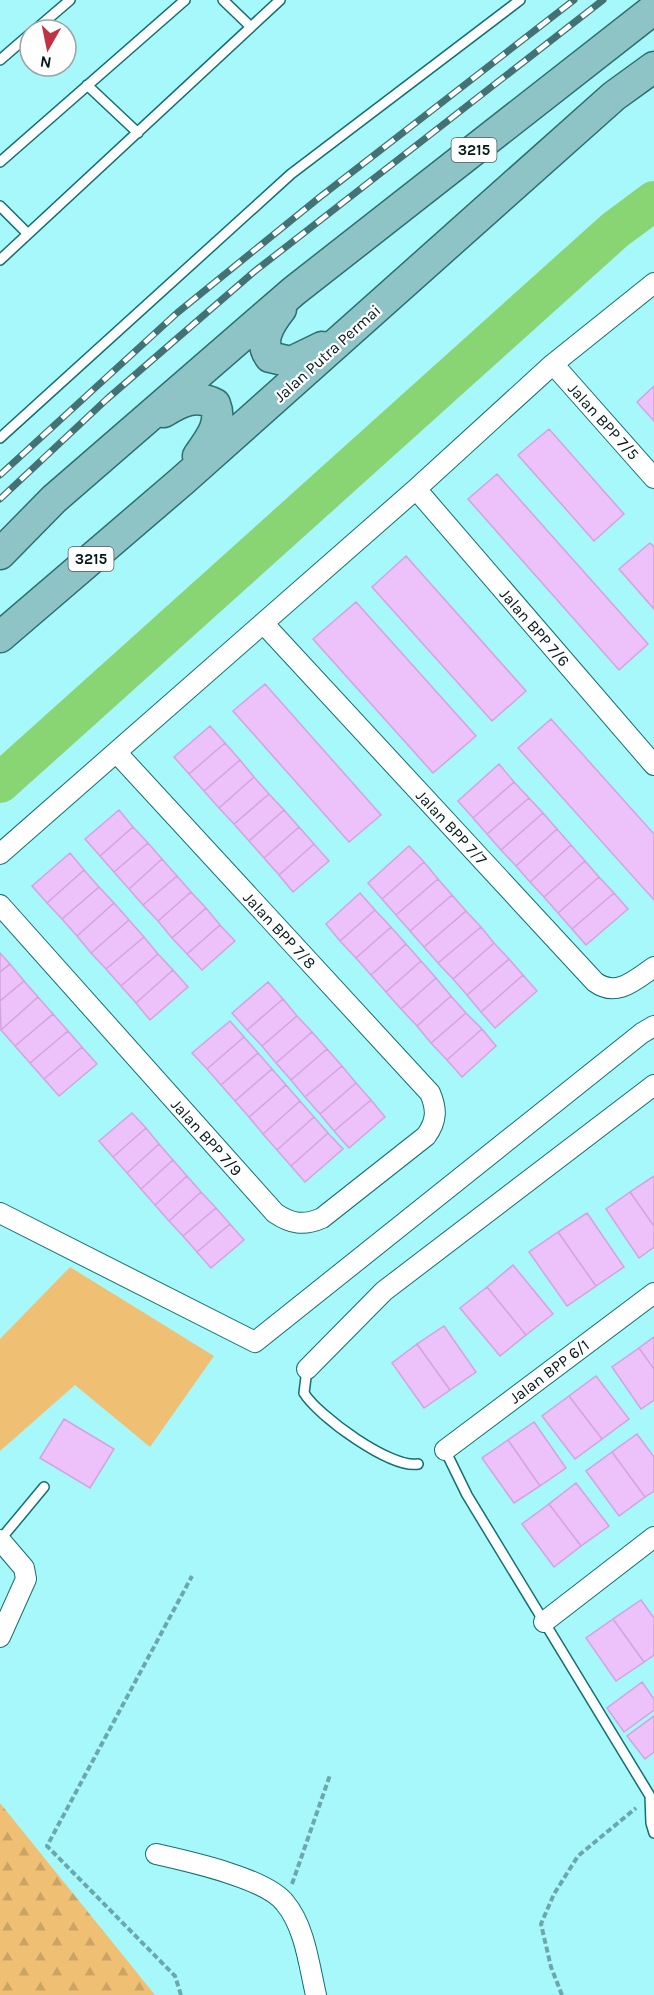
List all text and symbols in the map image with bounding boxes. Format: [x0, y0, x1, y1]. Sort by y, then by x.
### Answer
north arrow [18, 18, 78, 78]
text: N [39, 52, 53, 73]
road number: 3215 [452, 138, 496, 162]
street label: Jalan Putra Permai [270, 301, 384, 406]
street label: Jalan BPP 7/5 [564, 379, 643, 464]
road number: 3215 [68, 547, 113, 571]
street label: Jalan BPP 7/6 [496, 584, 574, 670]
street label: Jalan BPP 7/7 [412, 786, 491, 869]
street label: Jalan BPP 7/8 [239, 888, 320, 973]
street label: Jalan BPP 7/9 [167, 1095, 246, 1180]
street label: Jalan BPP 6/1 [506, 1335, 593, 1408]

